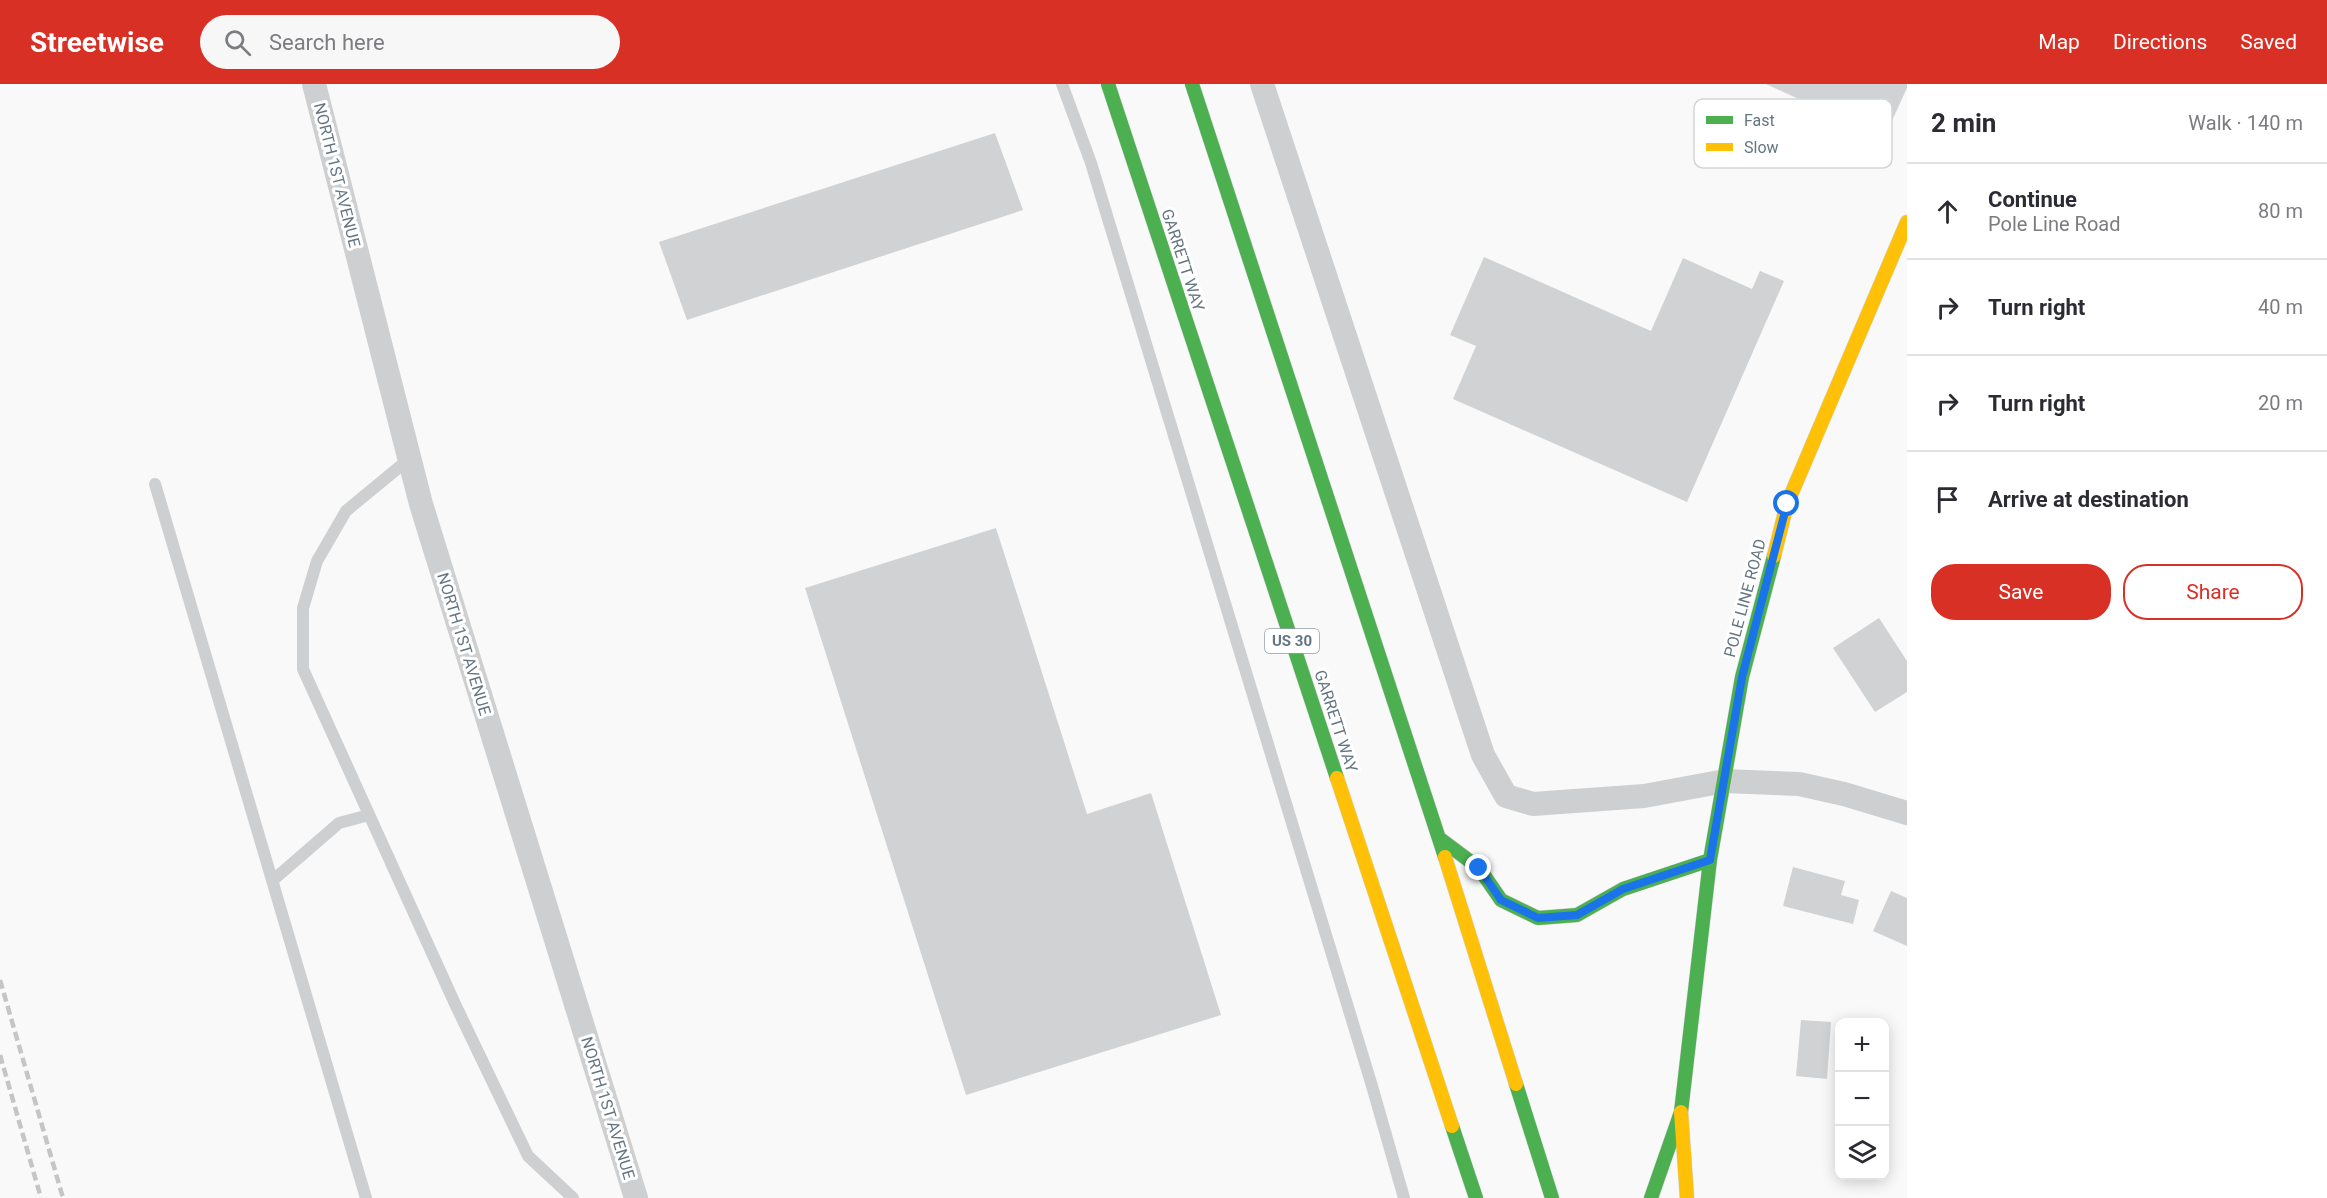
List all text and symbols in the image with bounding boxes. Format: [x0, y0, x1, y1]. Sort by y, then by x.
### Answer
search box [200, 15, 620, 69]
text: Streetwise [30, 26, 164, 59]
icon: search [221, 26, 254, 59]
text: Search here [269, 30, 385, 55]
text: Map [2038, 30, 2080, 54]
text: Directions [2113, 30, 2207, 54]
text: Saved [2240, 30, 2297, 54]
legend [1694, 99, 1892, 168]
street label: NORTH 1ST AVENUE [310, 101, 364, 249]
text: 2 min [1931, 108, 1996, 138]
text: Fast [1744, 111, 1775, 130]
text: Walk · 140 m [2188, 111, 2303, 135]
text: Slow [1744, 138, 1779, 157]
text: Continue [1988, 187, 2077, 212]
icon: ahead [1931, 195, 1964, 228]
text: 80 m [2258, 199, 2303, 223]
street label: GARRETT WAY [1158, 206, 1209, 314]
text: Pole Line Road [1988, 212, 2120, 236]
icon: right [1931, 291, 1964, 324]
text: Turn right [1988, 295, 2085, 320]
text: 40 m [2258, 295, 2303, 319]
icon: right [1931, 387, 1964, 420]
text: Turn right [1988, 391, 2085, 416]
text: 20 m [2258, 391, 2303, 415]
icon: arrive [1931, 483, 1964, 516]
text: Arrive at destination [1988, 487, 2189, 512]
route start [1773, 490, 1799, 516]
street label: POLE LINE ROAD [1720, 537, 1770, 659]
button: Save [1931, 564, 2111, 620]
button: Share [2123, 564, 2303, 620]
street label: NORTH 1ST AVENUE [433, 570, 495, 718]
road number: US 30 [1265, 629, 1319, 653]
street label: GARRETT WAY [1311, 667, 1362, 775]
route end [1465, 854, 1491, 880]
map controls [1835, 1018, 1889, 1180]
button: + [1835, 1018, 1889, 1072]
street label: NORTH 1ST AVENUE [577, 1034, 639, 1182]
button: − [1835, 1072, 1889, 1126]
button: layers [1835, 1126, 1889, 1180]

